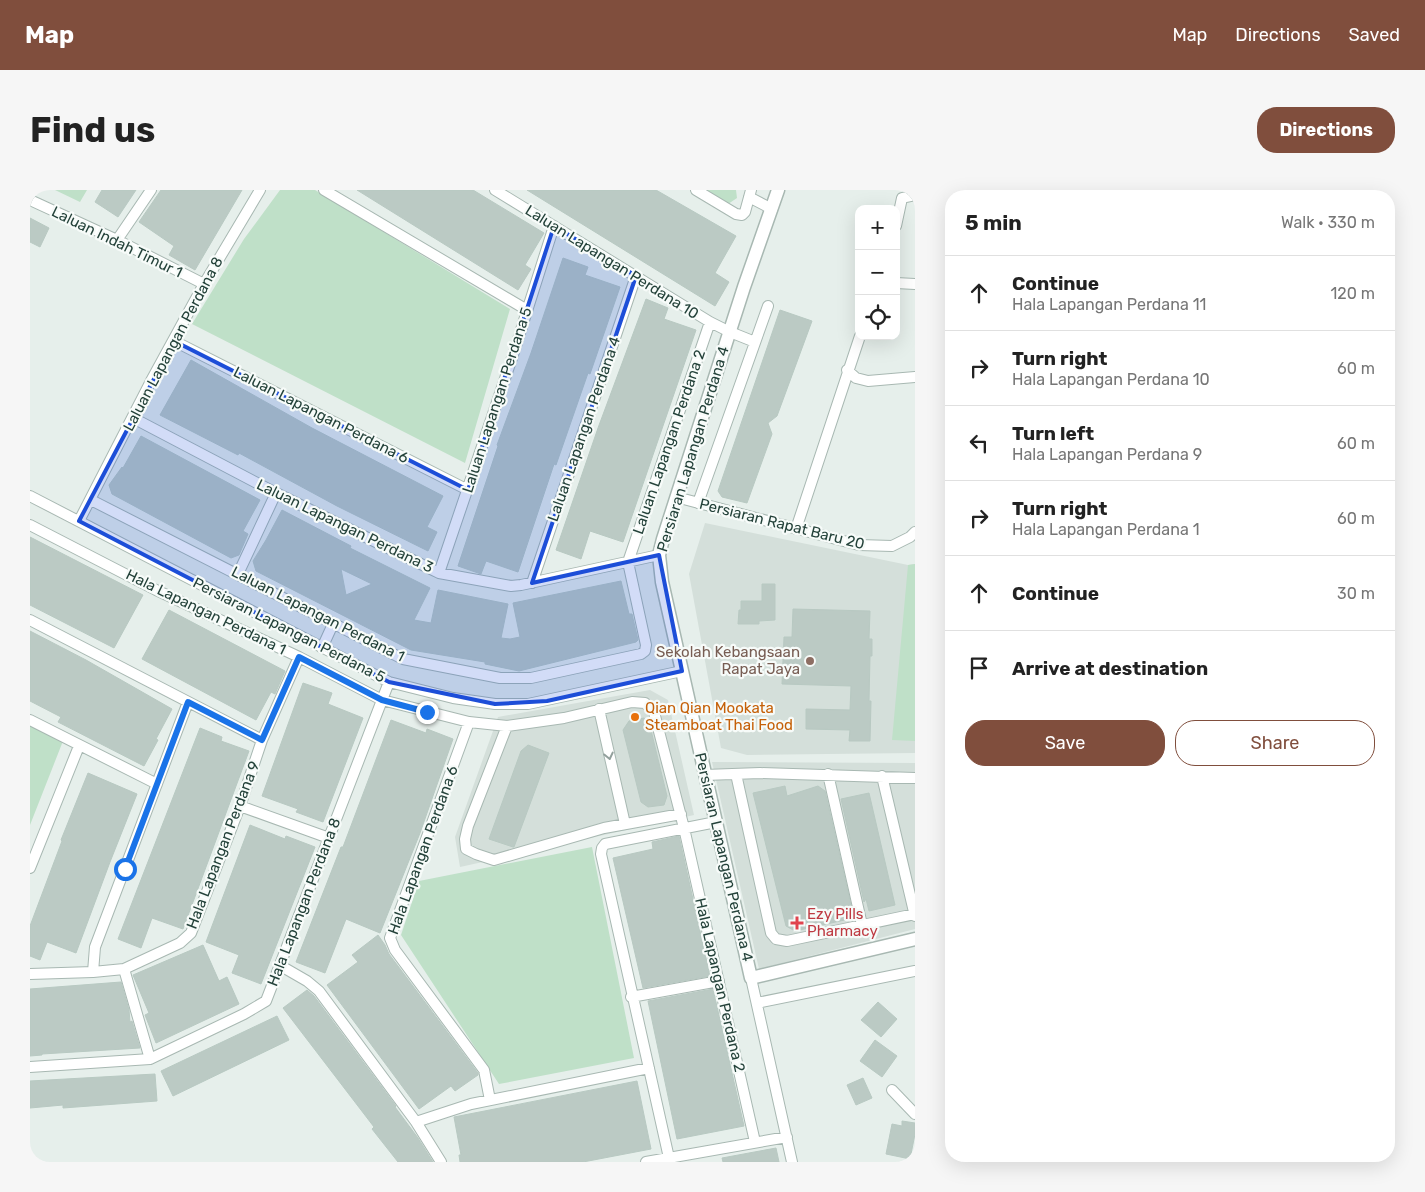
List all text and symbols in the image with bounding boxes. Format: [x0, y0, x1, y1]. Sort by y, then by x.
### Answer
text: Map [25, 21, 74, 49]
text: Map [1172, 24, 1207, 46]
text: Directions [1235, 24, 1321, 46]
text: Saved [1349, 24, 1400, 46]
button: Directions [1257, 107, 1395, 153]
text: Find us [30, 109, 155, 151]
street label: Laluan Lapangan Perdana 10 [522, 201, 702, 323]
street label: Laluan Indah Timur 1 [49, 202, 185, 282]
map controls [855, 205, 900, 340]
button: + [855, 205, 900, 250]
text: 5 min [965, 210, 1022, 235]
text: Walk · 330 m [1281, 213, 1375, 232]
button: − [855, 250, 900, 295]
street label: Laluan Lapangan Perdana 8 [119, 254, 227, 434]
text: Continue [1012, 272, 1099, 295]
icon: ahead [965, 279, 993, 307]
text: 120 m [1330, 284, 1375, 303]
button: locate [855, 295, 900, 340]
text: Hala Lapangan Perdana 11 [1012, 295, 1206, 314]
street label: Laluan Lapangan Perdana 5 [458, 305, 536, 495]
street label: Laluan Lapangan Perdana 4 [544, 334, 624, 524]
street label: Persiaran Lapangan Perdana 4 [653, 344, 733, 554]
street label: Laluan Lapangan Perdana 2 [629, 347, 709, 537]
text: Turn right [1012, 347, 1107, 370]
icon: right [965, 354, 993, 382]
text: 60 m [1337, 359, 1375, 378]
street label: Laluan Lapangan Perdana 6 [230, 363, 412, 467]
text: Hala Lapangan Perdana 10 [1012, 370, 1210, 389]
text: Turn left [1012, 422, 1094, 445]
icon: left [965, 429, 993, 457]
text: 60 m [1337, 434, 1375, 453]
text: Hala Lapangan Perdana 9 [1012, 445, 1202, 464]
street label: Laluan Lapangan Perdana 3 [254, 475, 436, 577]
street label: Persiaran Rapat Baru 20 [698, 495, 866, 553]
text: Turn right [1012, 497, 1107, 520]
icon: right [965, 504, 993, 532]
text: 60 m [1337, 509, 1375, 528]
text: Hala Lapangan Perdana 1 [1012, 520, 1199, 539]
street label: Laluan Lapangan Perdana 1 [229, 562, 407, 666]
street label: Hala Lapangan Perdana 1 [123, 565, 289, 659]
street label: Persiaran Lapangan Perdana 5 [190, 574, 388, 687]
icon: ahead [965, 579, 993, 607]
text: Continue [1012, 582, 1099, 605]
text: 30 m [1337, 584, 1375, 603]
place label: Sekolah Kebangsaan Rapat Jaya [656, 643, 800, 678]
icon: arrive [965, 654, 993, 682]
marker: Sekolah Kebangsaan Rapat Jaya [804, 655, 816, 667]
text: Arrive at destination [1012, 657, 1208, 680]
place label: Qian Qian Mookata Steamboat Thai Food [645, 699, 793, 734]
route end [416, 701, 439, 724]
marker: Qian Qian Mookata Steamboat Thai Food [629, 711, 641, 723]
button: Save [965, 720, 1165, 766]
button: Share [1175, 720, 1375, 766]
street label: Persiaran Lapangan Perdana 4 [691, 751, 757, 963]
one-way arrow [603, 752, 614, 761]
street label: Hala Lapangan Perdana 9 [183, 758, 263, 931]
street label: Hala Lapangan Perdana 6 [384, 763, 462, 937]
street label: Hala Lapangan Perdana 8 [264, 815, 344, 989]
route start [114, 858, 137, 881]
street label: Hala Lapangan Perdana 2 [691, 896, 749, 1074]
place label: Ezy Pills Pharmacy [807, 905, 878, 940]
marker: Ezy Pills Pharmacy [791, 917, 803, 929]

